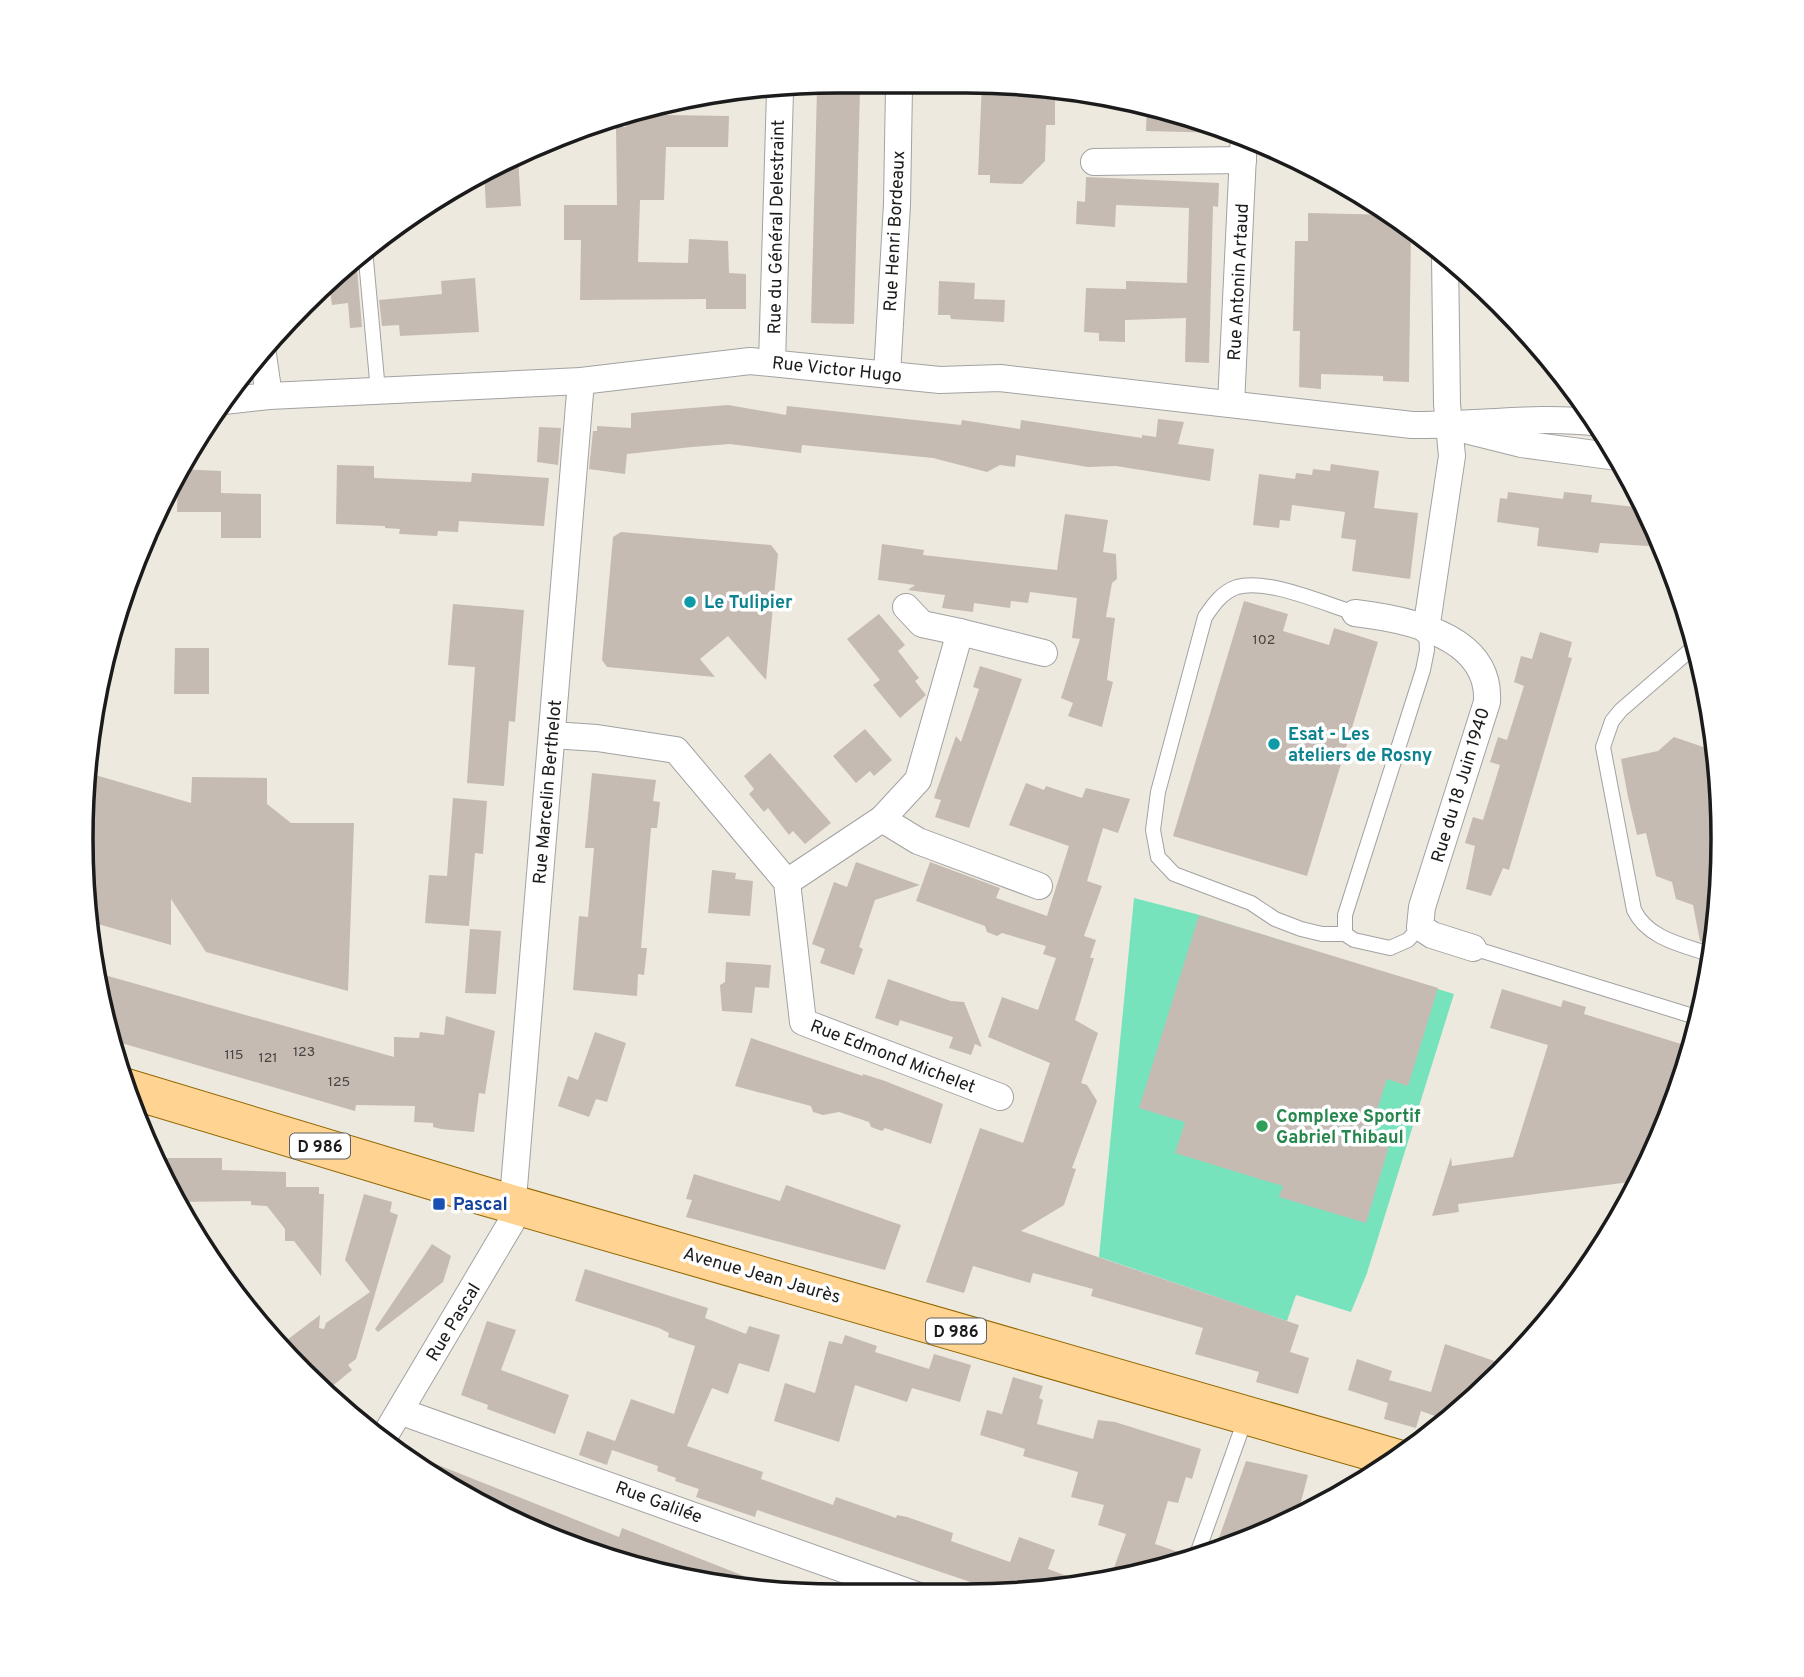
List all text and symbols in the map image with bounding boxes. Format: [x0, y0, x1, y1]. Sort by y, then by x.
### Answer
street label: Rue du Général Delestraint [764, 119, 791, 335]
street label: Rue Henri Bordeaux [880, 150, 911, 312]
street label: Rue Antonin Artaud [1224, 203, 1255, 361]
street label: Rue Victor Hugo [771, 352, 903, 389]
place label: Le Tulipier [704, 592, 793, 615]
marker: Le Tulipier [682, 594, 698, 610]
house number: 102 [1253, 632, 1275, 649]
street label: Rue Marcelin Berthelot [529, 699, 568, 885]
street label: Rue du 18 Juin 1940 [1427, 705, 1496, 866]
place label: Esat - Les ateliers de Rosny [1288, 724, 1432, 768]
marker: Esat - Les ateliers de Rosny [1266, 736, 1282, 752]
street label: Rue Edmond Michelet [807, 1015, 978, 1100]
house number: 123 [293, 1044, 315, 1061]
house number: 115 [224, 1047, 244, 1064]
house number: 121 [258, 1050, 278, 1067]
house number: 125 [328, 1074, 350, 1091]
place label: Complexe Sportif Gabriel Thibaul [1276, 1106, 1421, 1150]
marker: Complexe Sportif Gabriel Thibaul [1254, 1118, 1270, 1134]
road number: D 986 [290, 1134, 350, 1158]
place label: Pascal [453, 1194, 508, 1217]
marker: Pascal [431, 1196, 447, 1212]
street label: Avenue Jean Jaurès [680, 1243, 843, 1310]
street label: Rue Pascal [422, 1279, 487, 1366]
road number: D 986 [926, 1318, 986, 1344]
street label: Rue Galilée [612, 1477, 705, 1530]

